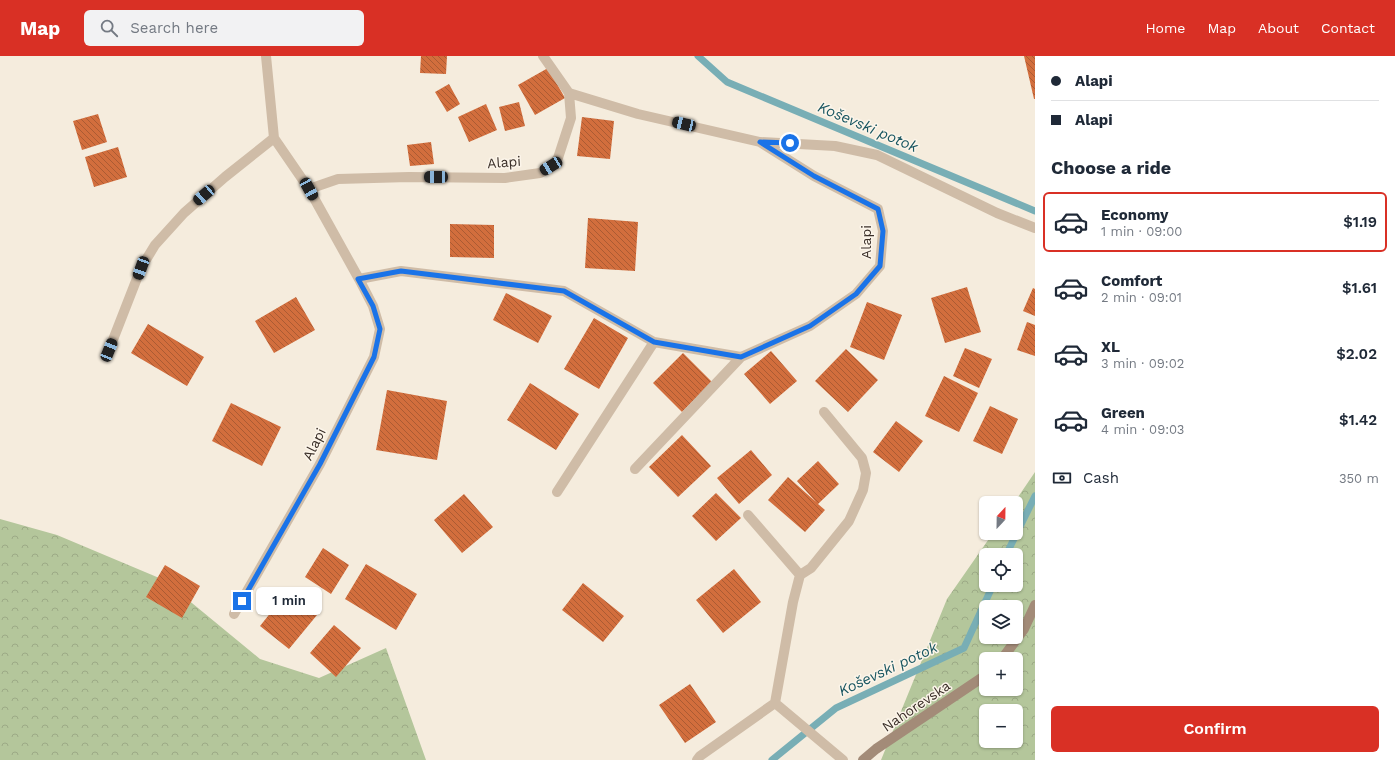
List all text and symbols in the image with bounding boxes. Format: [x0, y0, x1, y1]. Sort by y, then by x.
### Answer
search box [84, 10, 364, 46]
text: Map [20, 17, 60, 40]
icon: search [98, 17, 120, 39]
text: Search here [130, 19, 218, 37]
text: Home [1145, 20, 1185, 36]
text: Map [1207, 20, 1236, 36]
text: About [1258, 20, 1299, 36]
text: Contact [1321, 20, 1375, 36]
text: Alapi [1075, 72, 1113, 90]
water label: Koševski potok [815, 98, 922, 157]
text: Alapi [1075, 111, 1113, 129]
car [671, 115, 697, 133]
route start [781, 134, 799, 152]
street label: Alapi [487, 153, 521, 171]
car [538, 155, 564, 177]
text: Choose a ride [1051, 157, 1171, 178]
car [424, 171, 448, 183]
car [298, 176, 320, 202]
car [191, 183, 217, 207]
icon: car [1053, 204, 1089, 240]
text: Economy [1101, 206, 1168, 224]
text: $1.19 [1343, 213, 1377, 231]
text: 1 min · 09:00 [1101, 224, 1182, 239]
street label: Alapi [858, 225, 874, 259]
car [131, 255, 151, 281]
icon: car [1053, 270, 1089, 306]
text: Comfort [1101, 272, 1162, 290]
text: $1.61 [1342, 279, 1377, 297]
text: 2 min · 09:01 [1101, 290, 1182, 305]
icon: car [1053, 336, 1089, 372]
car [99, 337, 119, 363]
text: XL [1101, 338, 1120, 356]
text: $2.02 [1336, 345, 1377, 363]
text: 3 min · 09:02 [1101, 356, 1184, 371]
icon: car [1053, 402, 1089, 438]
text: Green [1101, 404, 1145, 422]
text: $1.42 [1339, 411, 1377, 429]
text: 4 min · 09:03 [1101, 422, 1184, 437]
street label: Alapi [299, 425, 329, 463]
icon: cash [1051, 467, 1073, 489]
text: Cash [1083, 469, 1119, 487]
text: 350 m [1339, 471, 1379, 486]
north arrow [979, 496, 1023, 540]
map controls [979, 496, 1023, 748]
button: locate [979, 548, 1023, 592]
callout: 1 min [256, 587, 322, 615]
route end [233, 592, 251, 610]
text: 1 min [272, 593, 306, 608]
button: layers [979, 600, 1023, 644]
water label: Koševski potok [836, 638, 941, 700]
button: + [979, 652, 1023, 696]
street label: Nahorevska [879, 677, 953, 735]
button: − [979, 704, 1023, 748]
button: Confirm [1051, 706, 1379, 752]

